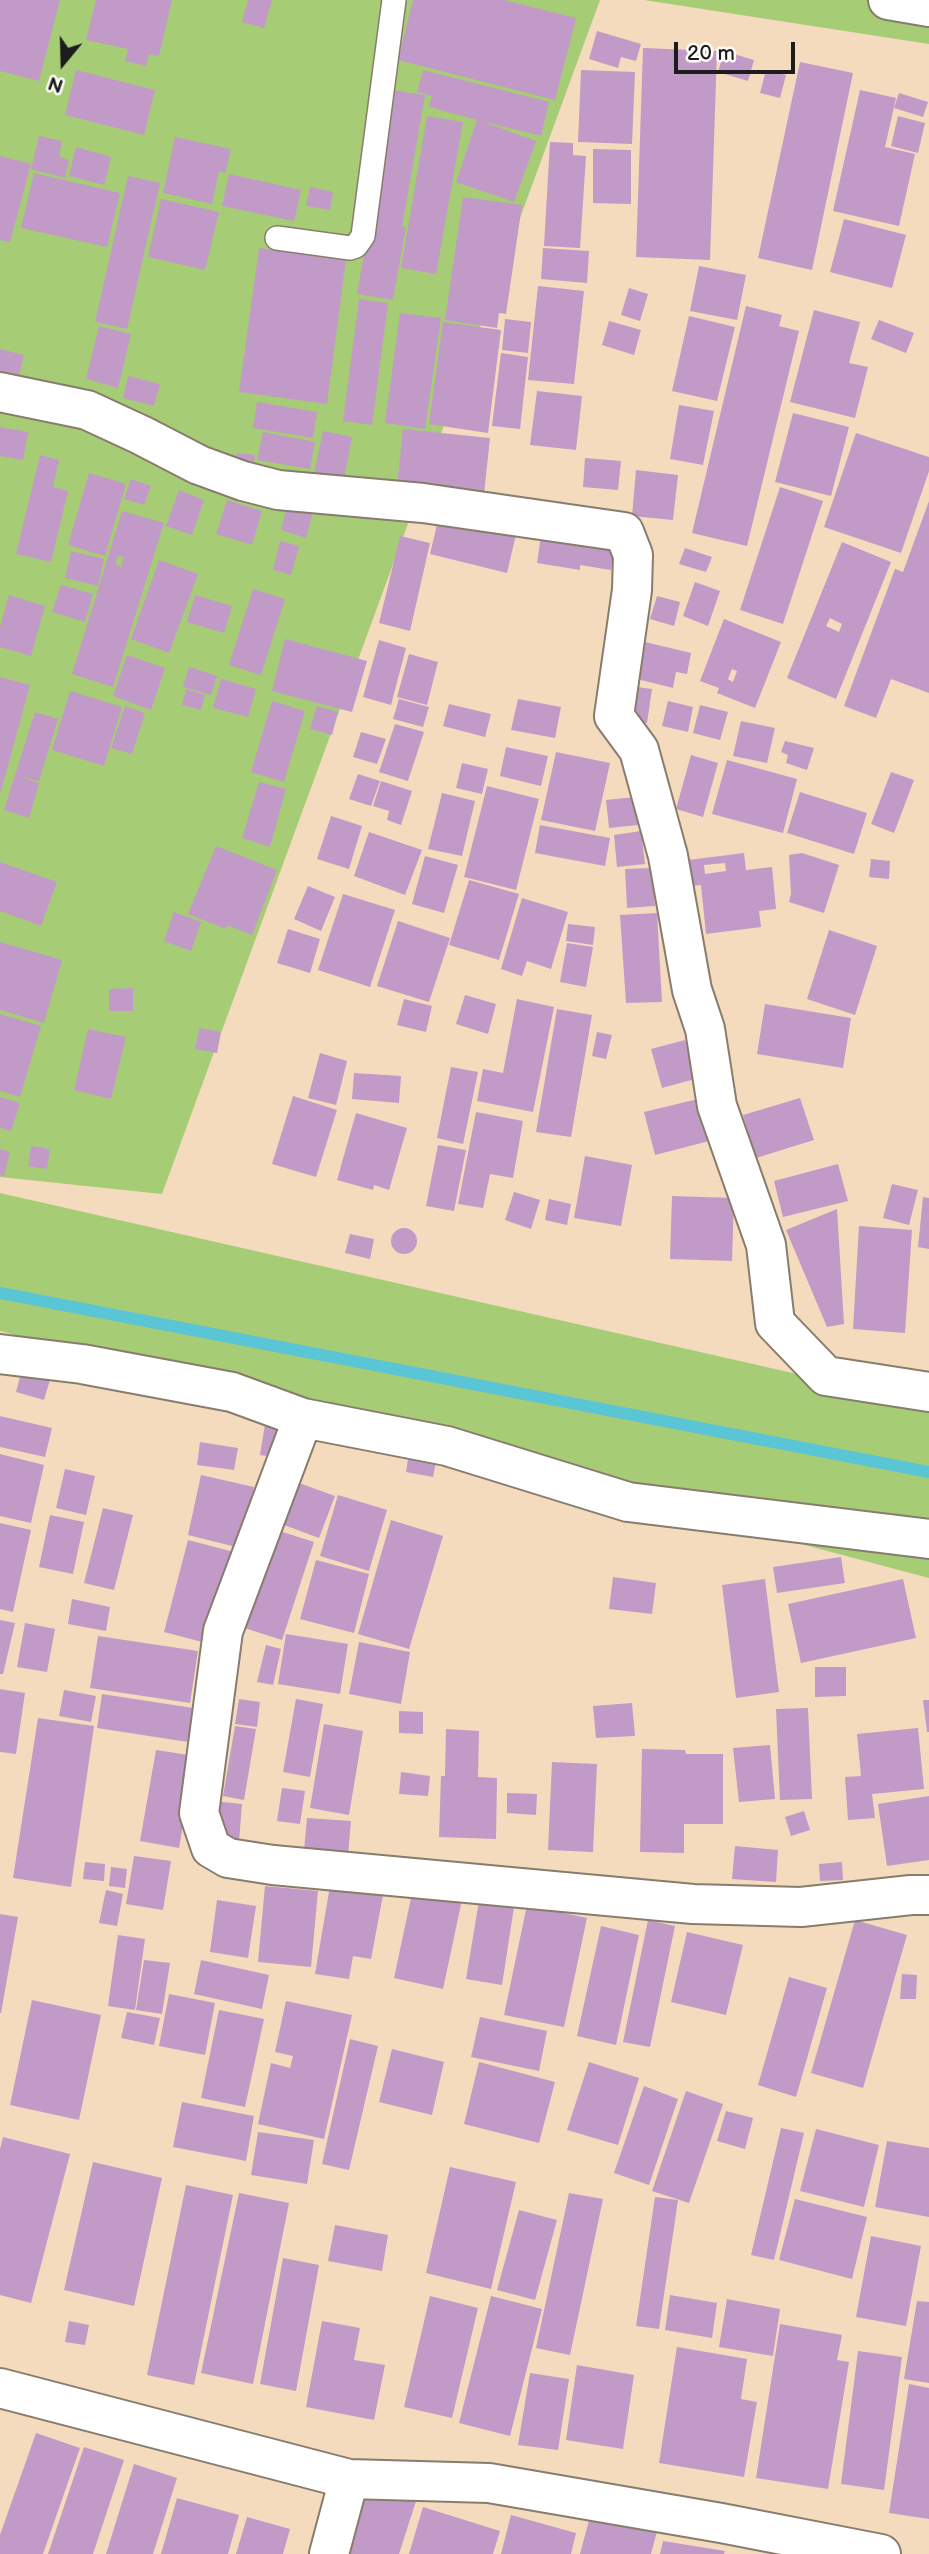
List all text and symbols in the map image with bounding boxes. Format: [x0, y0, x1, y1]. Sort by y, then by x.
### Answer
north arrow [28, 28, 98, 98]
scale bar [677, 28, 798, 72]
text: 20 m [687, 41, 735, 66]
text: N [46, 70, 66, 97]

